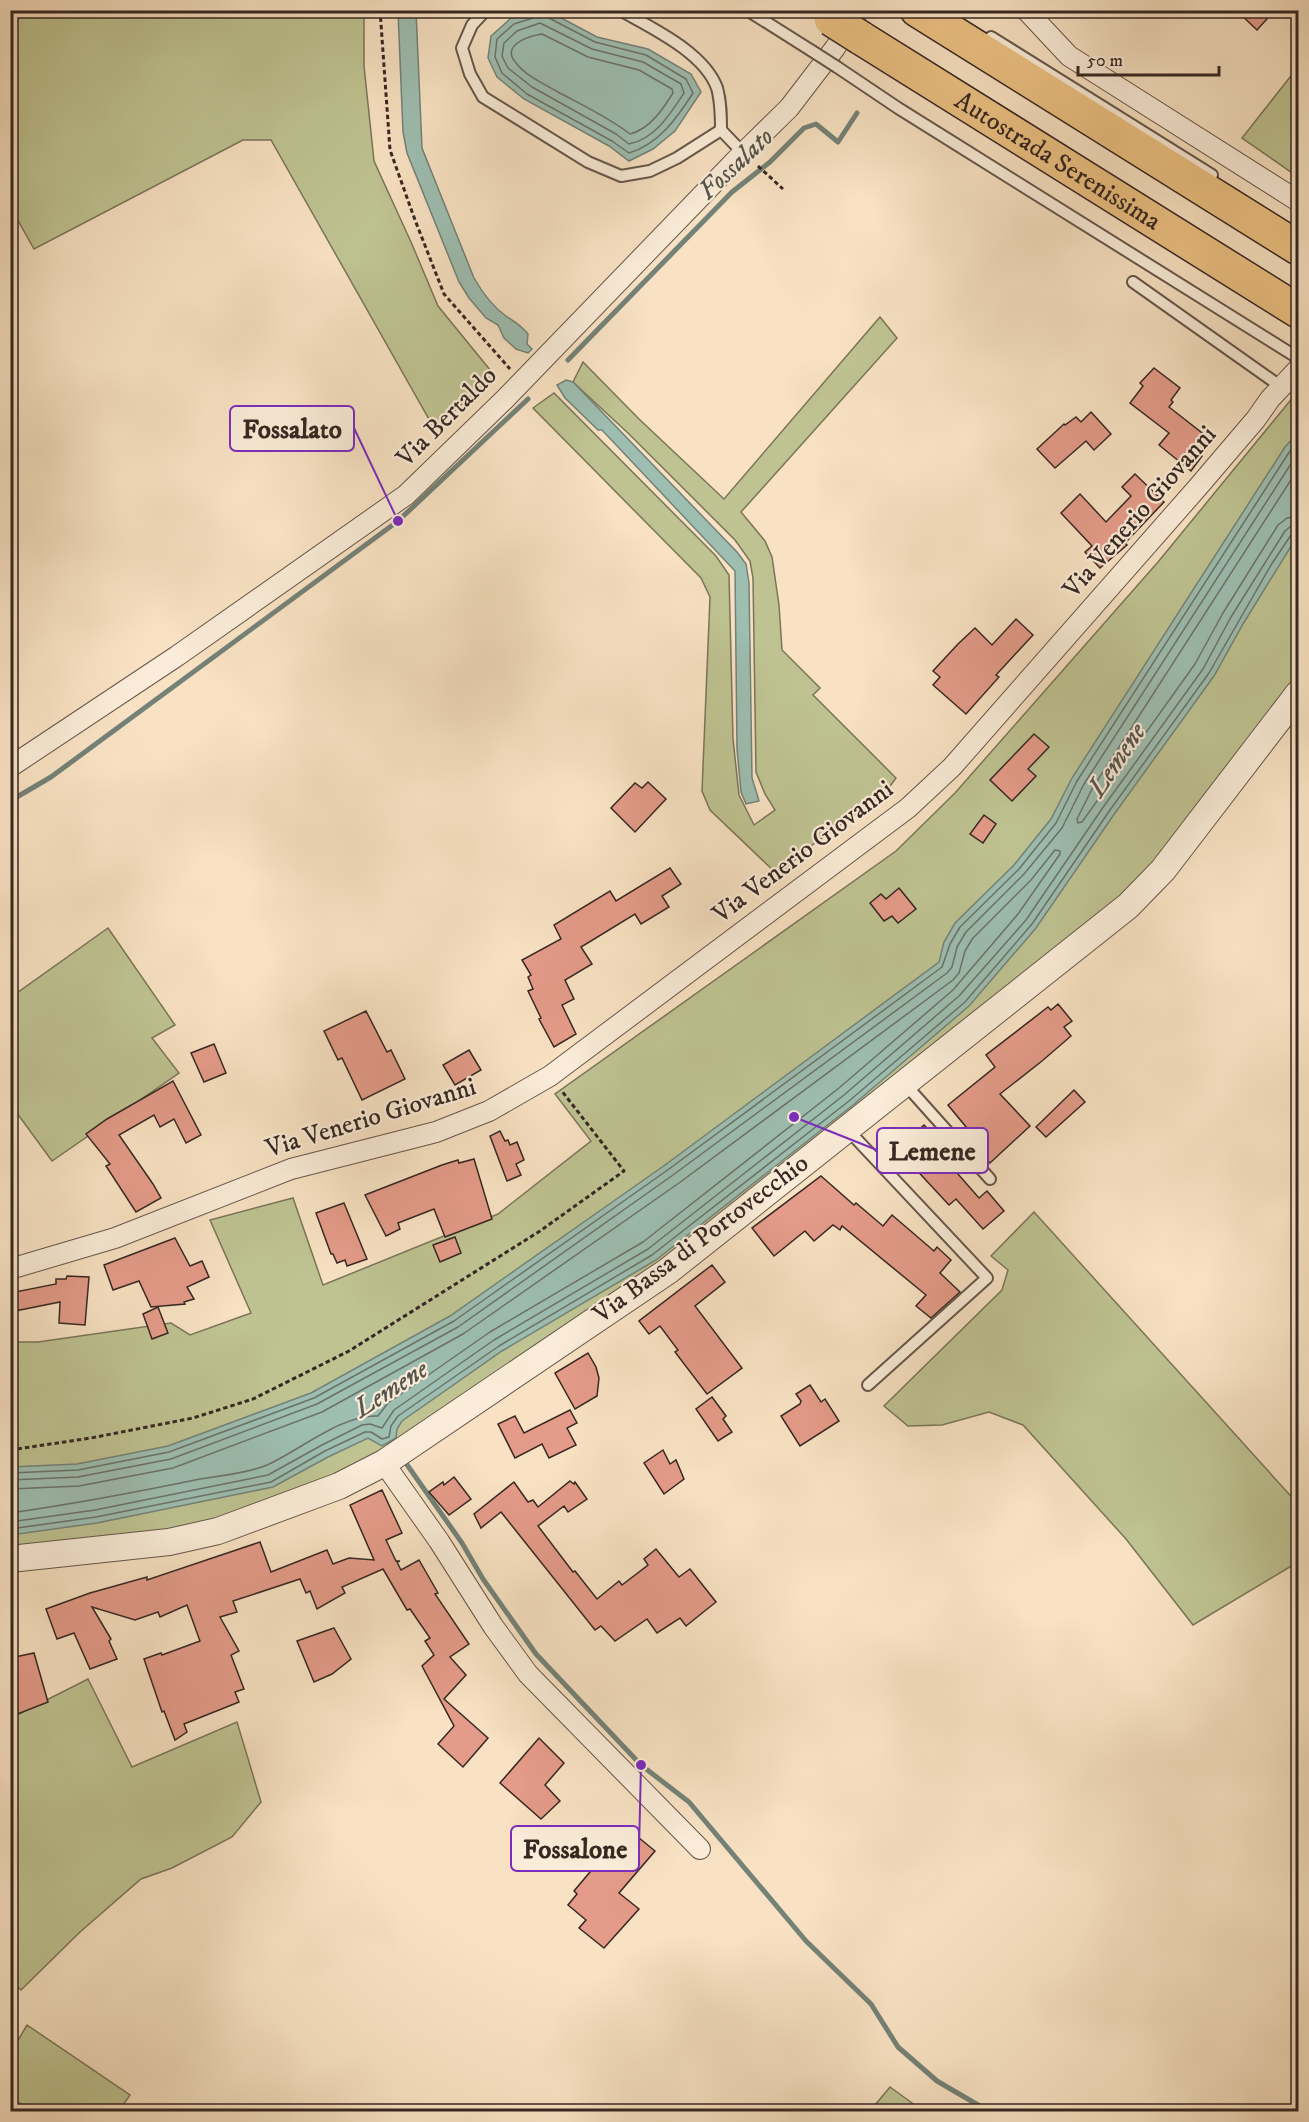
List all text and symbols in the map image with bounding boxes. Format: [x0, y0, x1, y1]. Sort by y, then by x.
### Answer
scale bar [1078, 39, 1219, 77]
text: 50 m [1087, 50, 1123, 72]
street label: Autostrada Serenissima [948, 84, 1167, 238]
water label: Fossalato [691, 120, 781, 208]
street label: Via Bertaldo [389, 360, 504, 475]
callout: Fossalato [230, 406, 354, 451]
text: Fossalato [242, 413, 342, 447]
street label: Via Venerio Giovanni [1055, 419, 1224, 606]
water label: Lemene [1079, 716, 1154, 805]
street label: Via Venerio Giovanni [705, 773, 900, 931]
street label: Via Venerio Giovanni [261, 1070, 480, 1166]
callout: Lemene [877, 1128, 988, 1173]
text: Lemene [888, 1135, 976, 1169]
street label: Via Bassa di Portovecchio [586, 1147, 815, 1332]
water label: Lemene [346, 1352, 435, 1427]
callout: Fossalone [511, 1826, 639, 1871]
text: Fossalone [523, 1833, 627, 1867]

